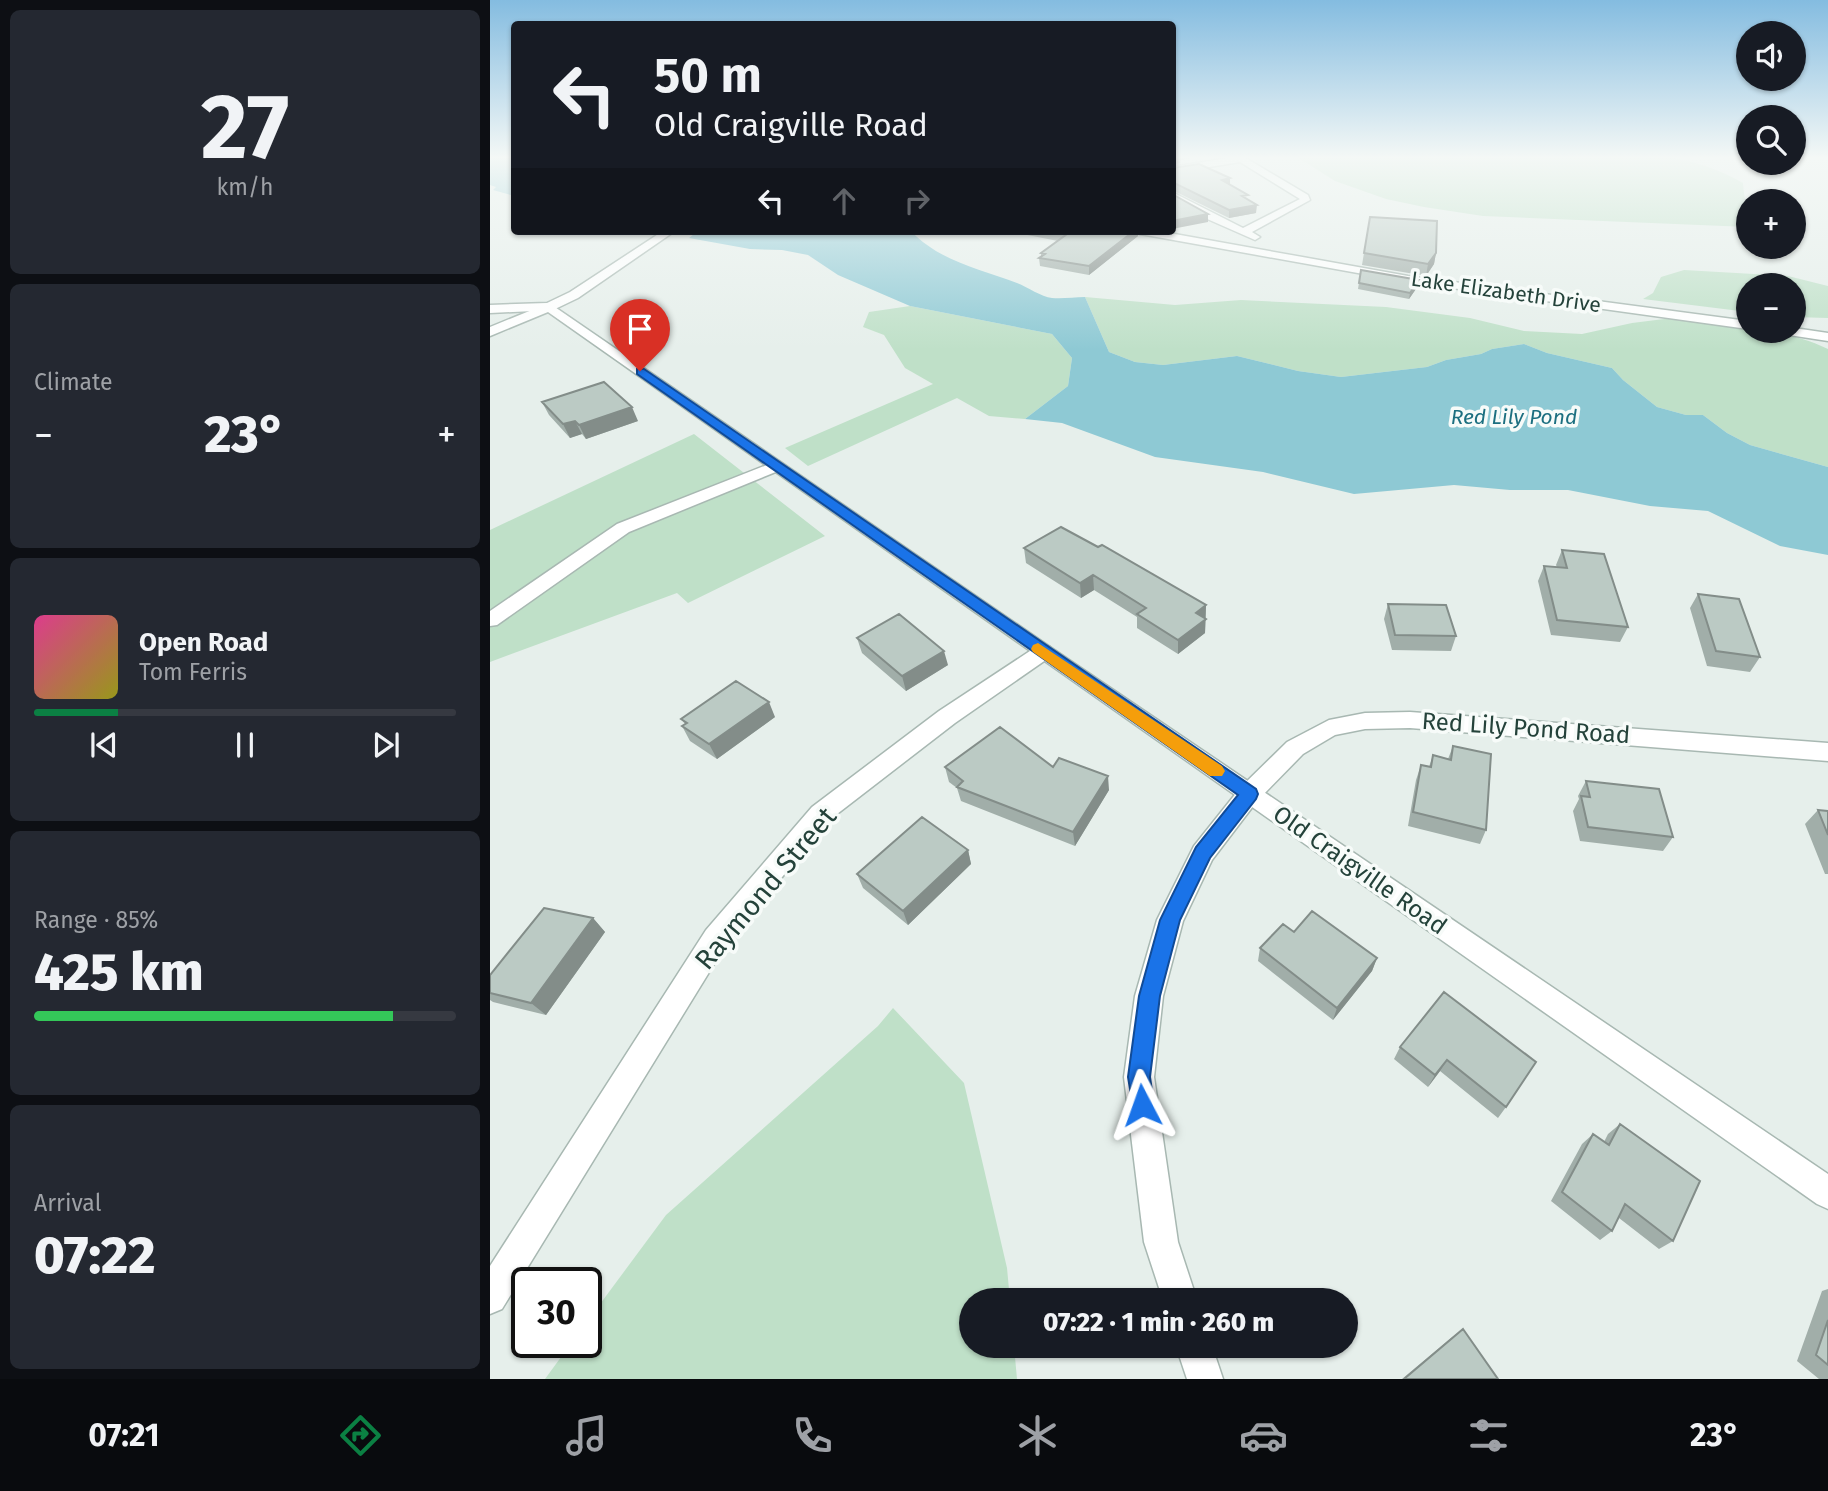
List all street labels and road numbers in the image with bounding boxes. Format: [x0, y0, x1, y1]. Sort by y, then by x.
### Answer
street label: Lake Elizabeth Drive [1409, 266, 1603, 318]
street label: Red Lily Pond Road [1421, 707, 1631, 749]
street label: Raymond Street [688, 800, 844, 976]
street label: Old Craigville Road [1268, 800, 1452, 940]

